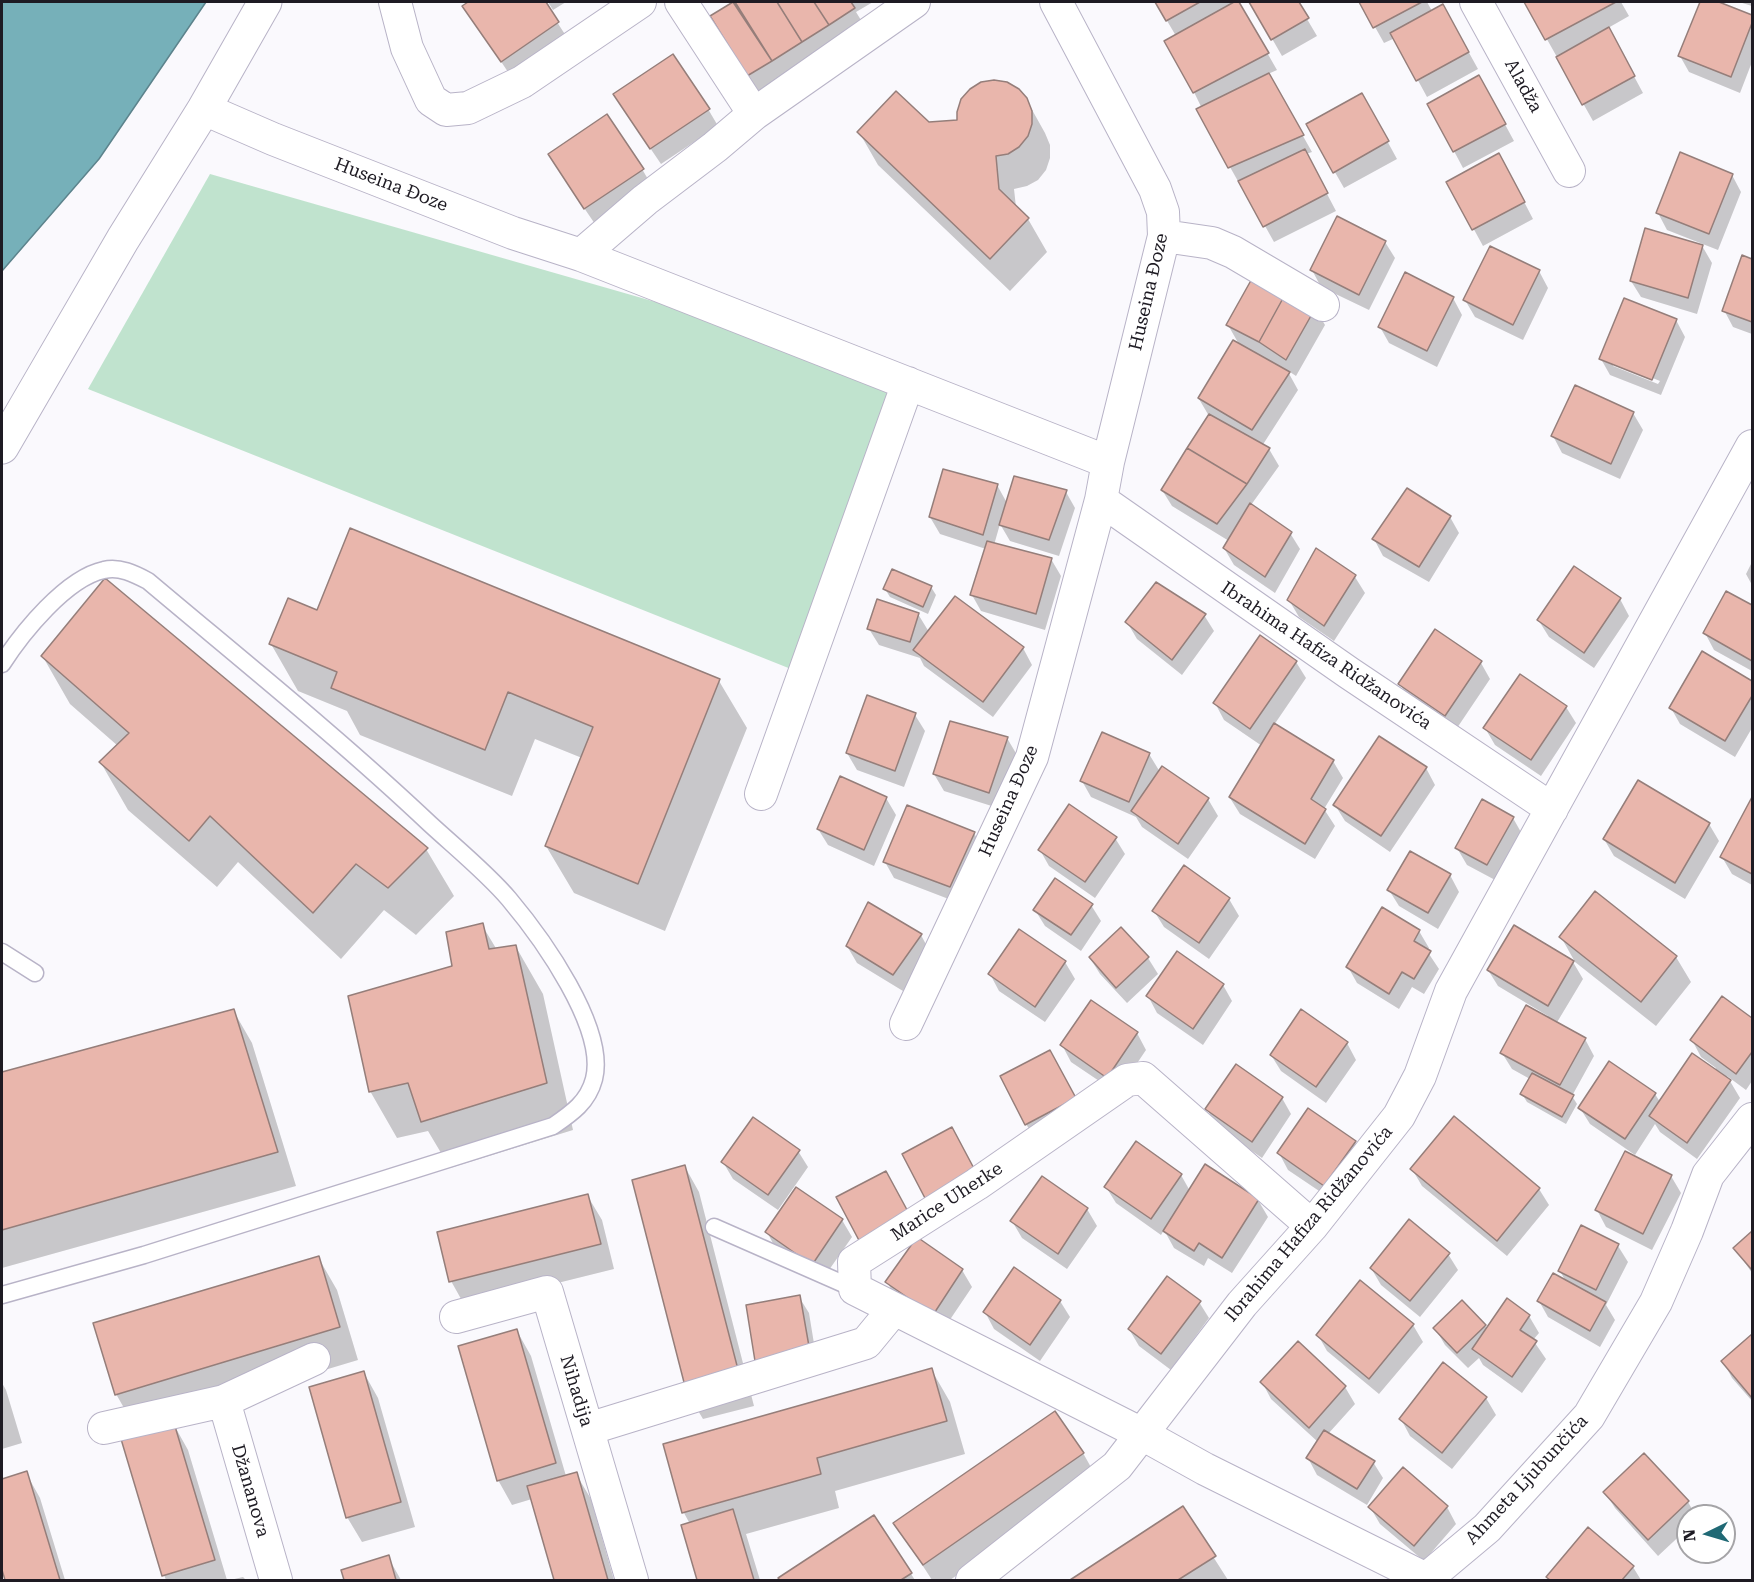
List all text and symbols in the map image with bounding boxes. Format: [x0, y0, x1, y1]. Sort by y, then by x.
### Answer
street label: Aladža [1500, 56, 1546, 116]
street label: Huseina Đoze [331, 153, 451, 217]
street label: Huseina Đoze [1125, 231, 1173, 353]
street label: Ibrahima Hafiza Ridžanovića [1217, 577, 1435, 735]
street label: Huseina Đoze [975, 742, 1043, 860]
street label: Ibrahima Hafiza Ridžanovića [1221, 1122, 1397, 1326]
street label: Marice Uherke [887, 1158, 1007, 1246]
street label: Nihadija [555, 1353, 597, 1429]
street label: Ahmeta Ljubunčića [1461, 1411, 1593, 1549]
street label: Džananova [226, 1442, 274, 1540]
north arrow [1676, 1504, 1736, 1564]
text: N [1680, 1528, 1700, 1542]

